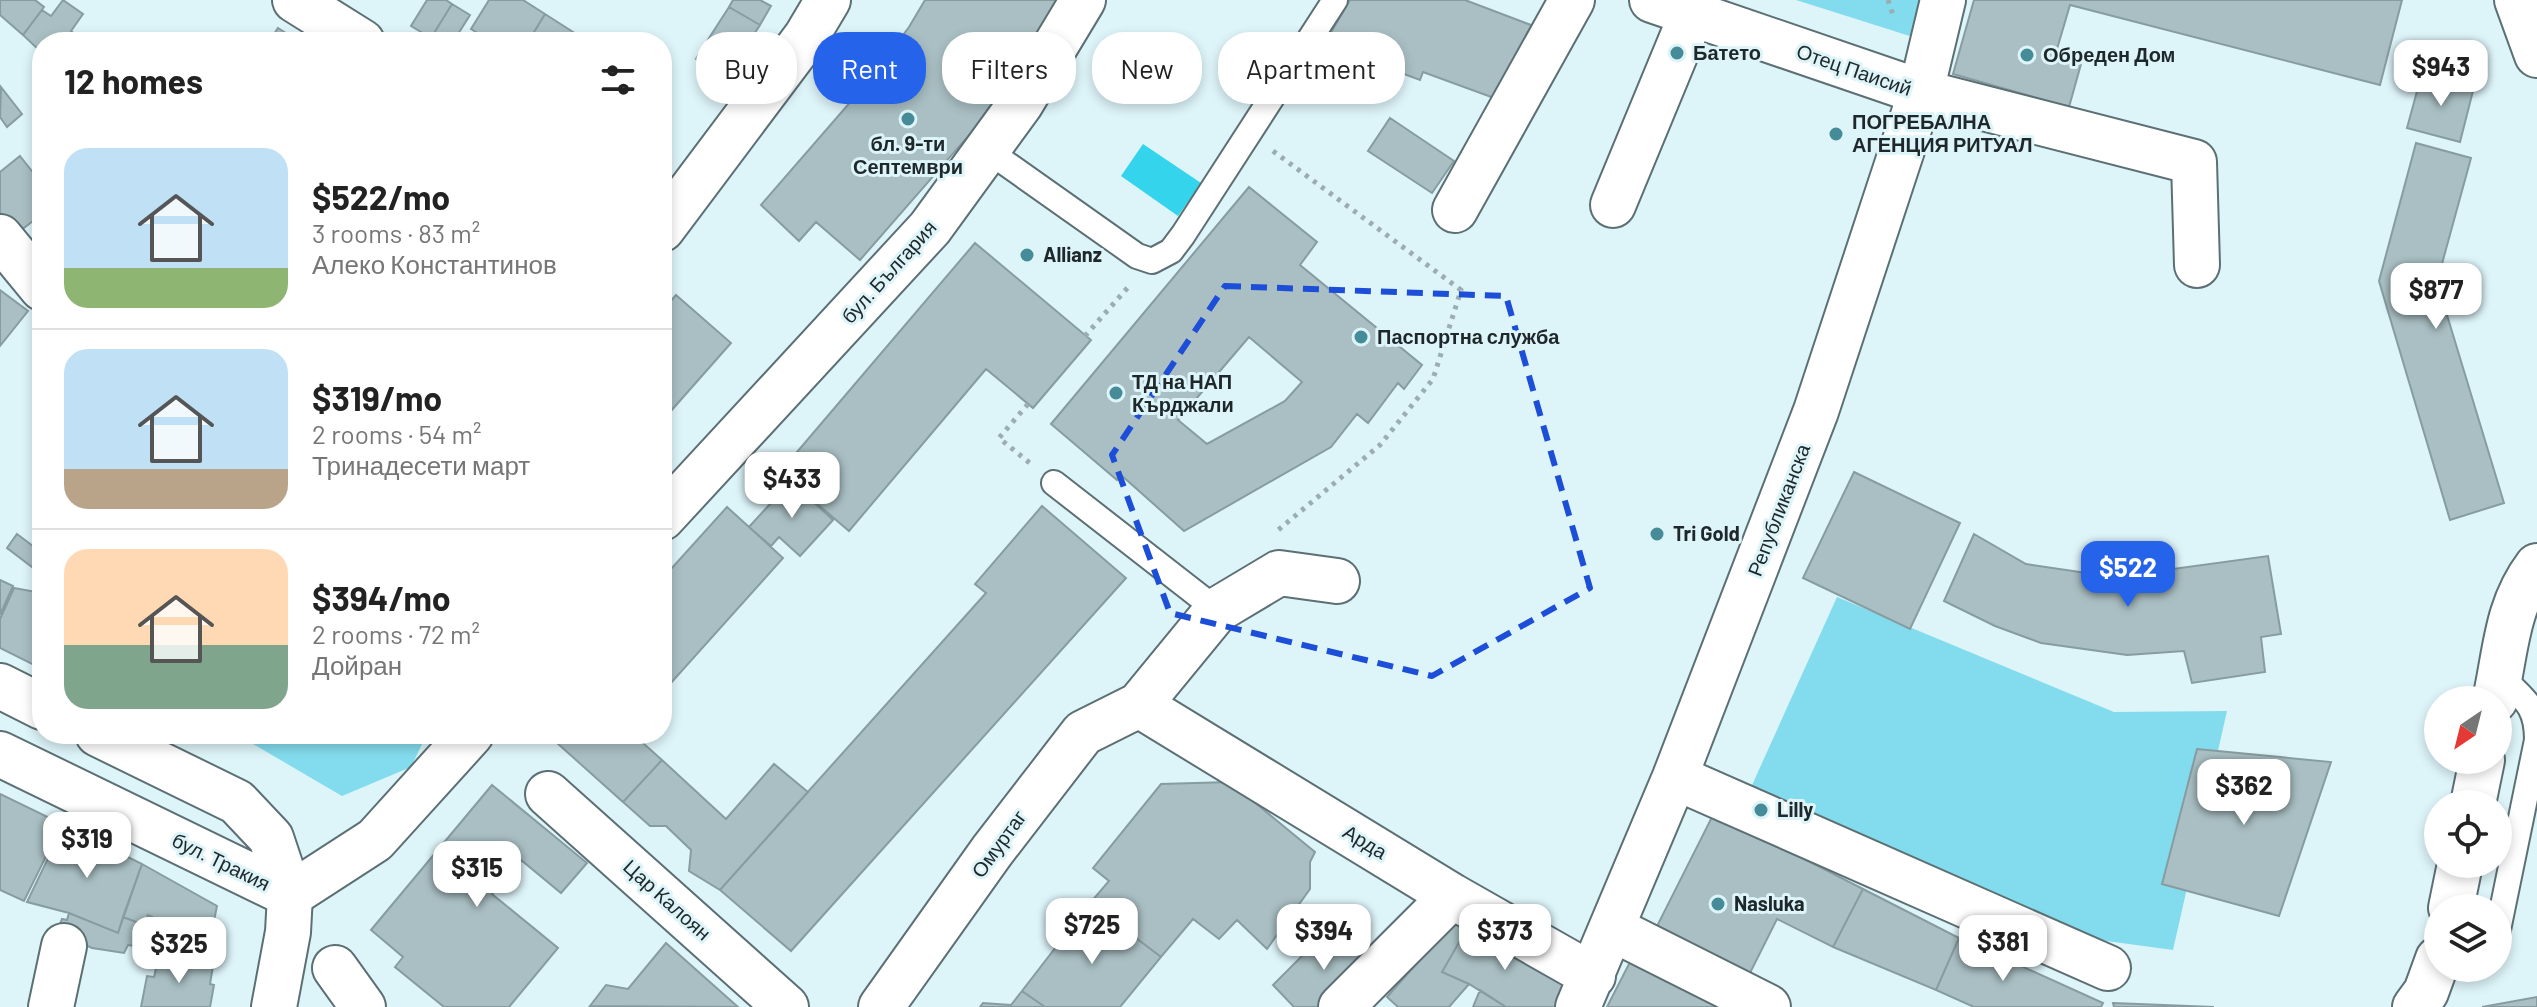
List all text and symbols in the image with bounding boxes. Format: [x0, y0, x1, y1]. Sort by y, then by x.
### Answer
chip: Buy [696, 32, 797, 104]
chip: Rent [813, 32, 926, 104]
chip: Filters [942, 32, 1076, 104]
chip: New [1092, 32, 1202, 104]
chip: Apartment [1218, 32, 1405, 104]
street label: Отец Паисий [1794, 38, 1915, 100]
place label: Батето [1693, 40, 1761, 64]
pin: $943 [2394, 40, 2488, 108]
place label: Обреден Дом [2043, 42, 2175, 66]
marker: Батето [1668, 44, 1686, 62]
marker: Обреден Дом [2018, 46, 2036, 64]
text: $943 [2412, 50, 2470, 81]
icon: filters [596, 58, 640, 102]
text: 12 homes [64, 60, 203, 101]
place label: ПОГРЕБАЛНА АГЕНЦИЯ РИТУАЛ [1852, 109, 2033, 156]
marker: бл. 9-ти Септември [899, 110, 917, 128]
marker: ПОГРЕБАЛНА АГЕНЦИЯ РИТУАЛ [1827, 125, 1845, 143]
place label: бл. 9-ти Септември [853, 131, 963, 178]
text: $522/mo [312, 176, 450, 217]
icon: home [128, 180, 224, 276]
street label: бул. България [836, 215, 941, 328]
text: 3 rooms · 83 m² [312, 217, 480, 248]
place label: Allianz [1043, 242, 1102, 266]
marker: Allianz [1018, 246, 1036, 264]
text: Алеко Константинов [312, 248, 557, 279]
pin: $877 [2389, 263, 2483, 331]
text: $877 [2409, 273, 2463, 304]
place label: Паспортна служба [1377, 324, 1560, 348]
marker: Паспортна служба [1352, 328, 1370, 346]
place label: ТД на НАП Кърджали [1132, 369, 1234, 416]
text: $319/mo [312, 377, 442, 418]
icon: home [128, 381, 224, 477]
marker: ТД на НАП Кърджали [1107, 384, 1125, 402]
text: 2 rooms · 54 m² [312, 418, 482, 449]
street label: Републиканска [1742, 439, 1815, 579]
text: Тринадесети март [312, 449, 530, 480]
pin: $433 [745, 452, 839, 520]
text: $433 [763, 462, 821, 493]
place label: Tri Gold [1673, 521, 1740, 545]
marker: Tri Gold [1648, 525, 1666, 543]
pin: $522 [2081, 541, 2175, 609]
text: $522 [2099, 551, 2157, 582]
text: $394/mo [312, 577, 451, 618]
icon: home [128, 581, 224, 677]
text: 2 rooms · 72 m² [312, 618, 480, 649]
text: Дойран [312, 649, 402, 680]
north arrow [2424, 686, 2512, 774]
map controls [2424, 686, 2512, 982]
pin: $362 [2197, 759, 2291, 827]
text: $362 [2215, 769, 2273, 800]
button: locate [2424, 790, 2512, 878]
place label: Lilly [1777, 797, 1813, 821]
marker: Lilly [1752, 801, 1770, 819]
street label: Омуртаг [966, 805, 1031, 882]
pin: $319 [40, 812, 134, 880]
street label: Арда [1339, 819, 1393, 864]
text: $319 [61, 822, 113, 853]
street label: бул. Тракия [169, 827, 274, 895]
pin: $315 [430, 841, 524, 909]
text: $315 [451, 851, 503, 882]
street label: Цар Калоян [619, 854, 716, 945]
place label: Nasluka [1734, 891, 1804, 915]
button: layers [2424, 894, 2512, 982]
marker: Nasluka [1709, 895, 1727, 913]
pin: $725 [1045, 898, 1139, 966]
pin: $394 [1277, 904, 1371, 972]
pin: $373 [1458, 904, 1552, 972]
text: $725 [1064, 908, 1120, 939]
text: $394 [1295, 914, 1353, 945]
text: $373 [1477, 914, 1533, 945]
pin: $381 [1956, 915, 2050, 983]
pin: $325 [132, 917, 226, 985]
text: $381 [1977, 925, 2029, 956]
text: $325 [150, 927, 208, 958]

